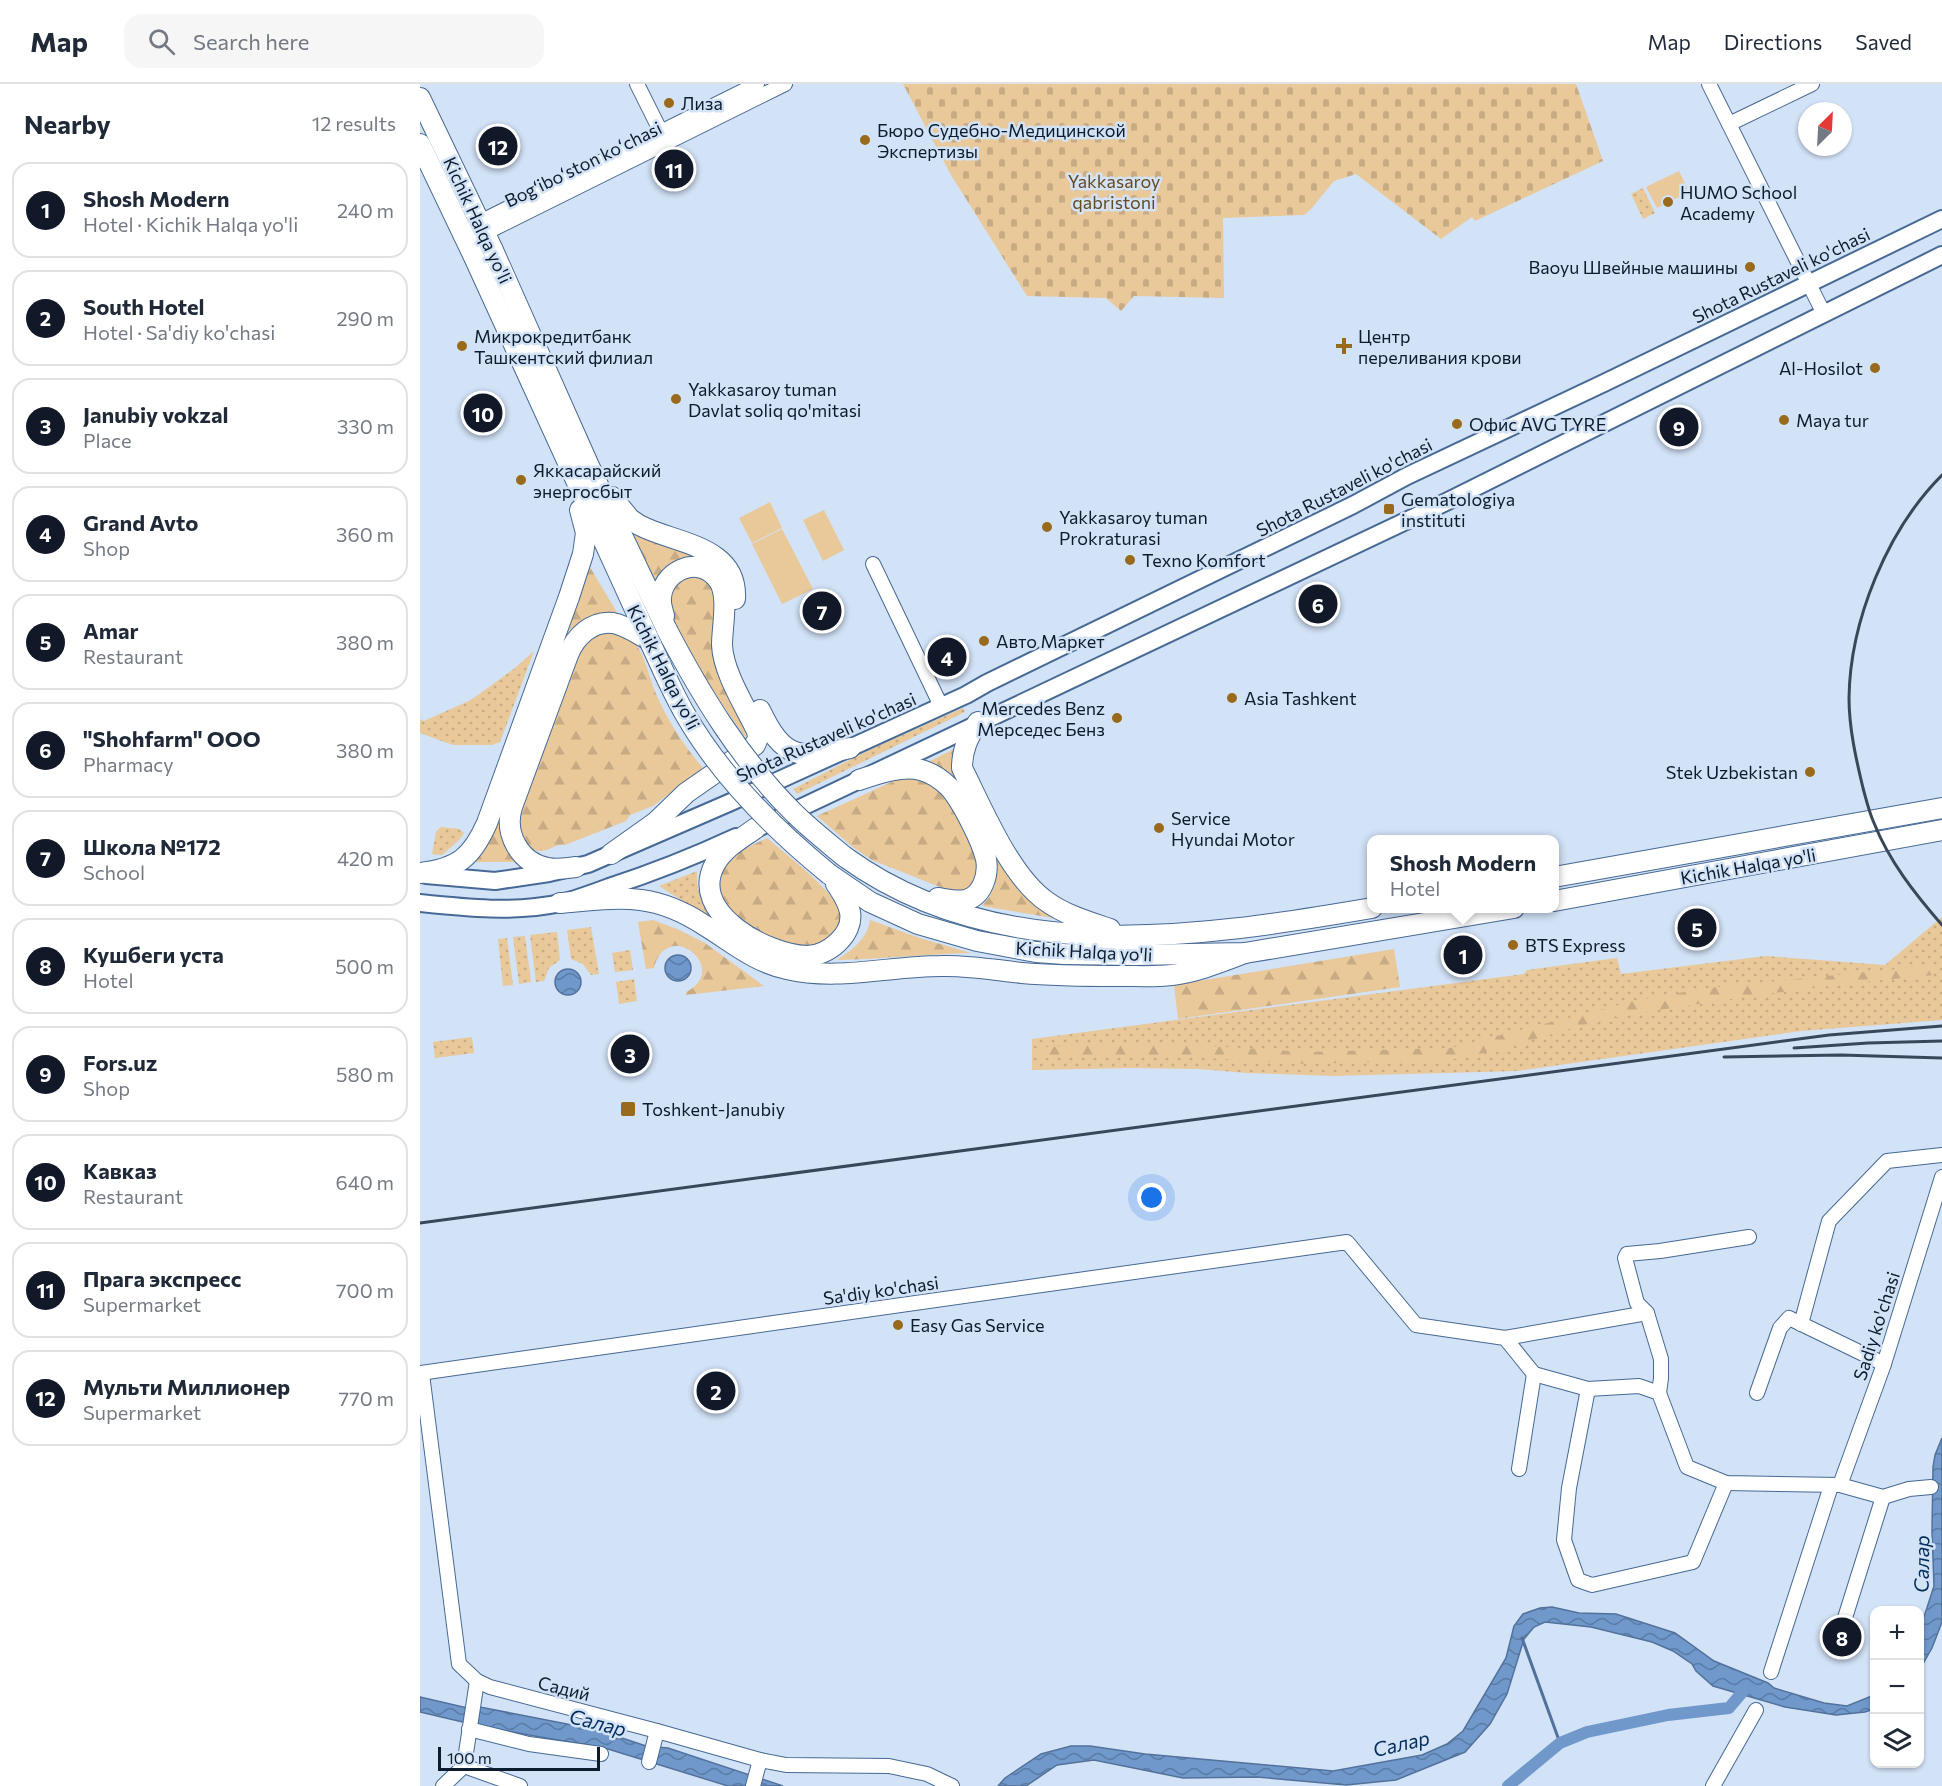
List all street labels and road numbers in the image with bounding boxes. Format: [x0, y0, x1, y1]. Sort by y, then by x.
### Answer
street label: Bogʻiboʻston koʻchasi [501, 116, 665, 212]
street label: Kichik Halqa yo'li [439, 153, 517, 287]
street label: Shota Rustaveli ko'chasi [1689, 222, 1873, 328]
street label: Shota Rustaveli ko'chasi [1252, 433, 1436, 541]
street label: Kichik Halqa yo'li [623, 601, 705, 733]
street label: Shota Rustaveli ko'chasi [733, 687, 919, 787]
street label: Kichik Halqa yo'li [1679, 843, 1817, 889]
street label: Kichik Halqa yo'li [1015, 936, 1153, 966]
street label: Sadiy ko'chasi [1848, 1269, 1904, 1383]
street label: Sa'diy ko'chasi [822, 1271, 940, 1309]
street label: Садий [536, 1671, 592, 1705]

